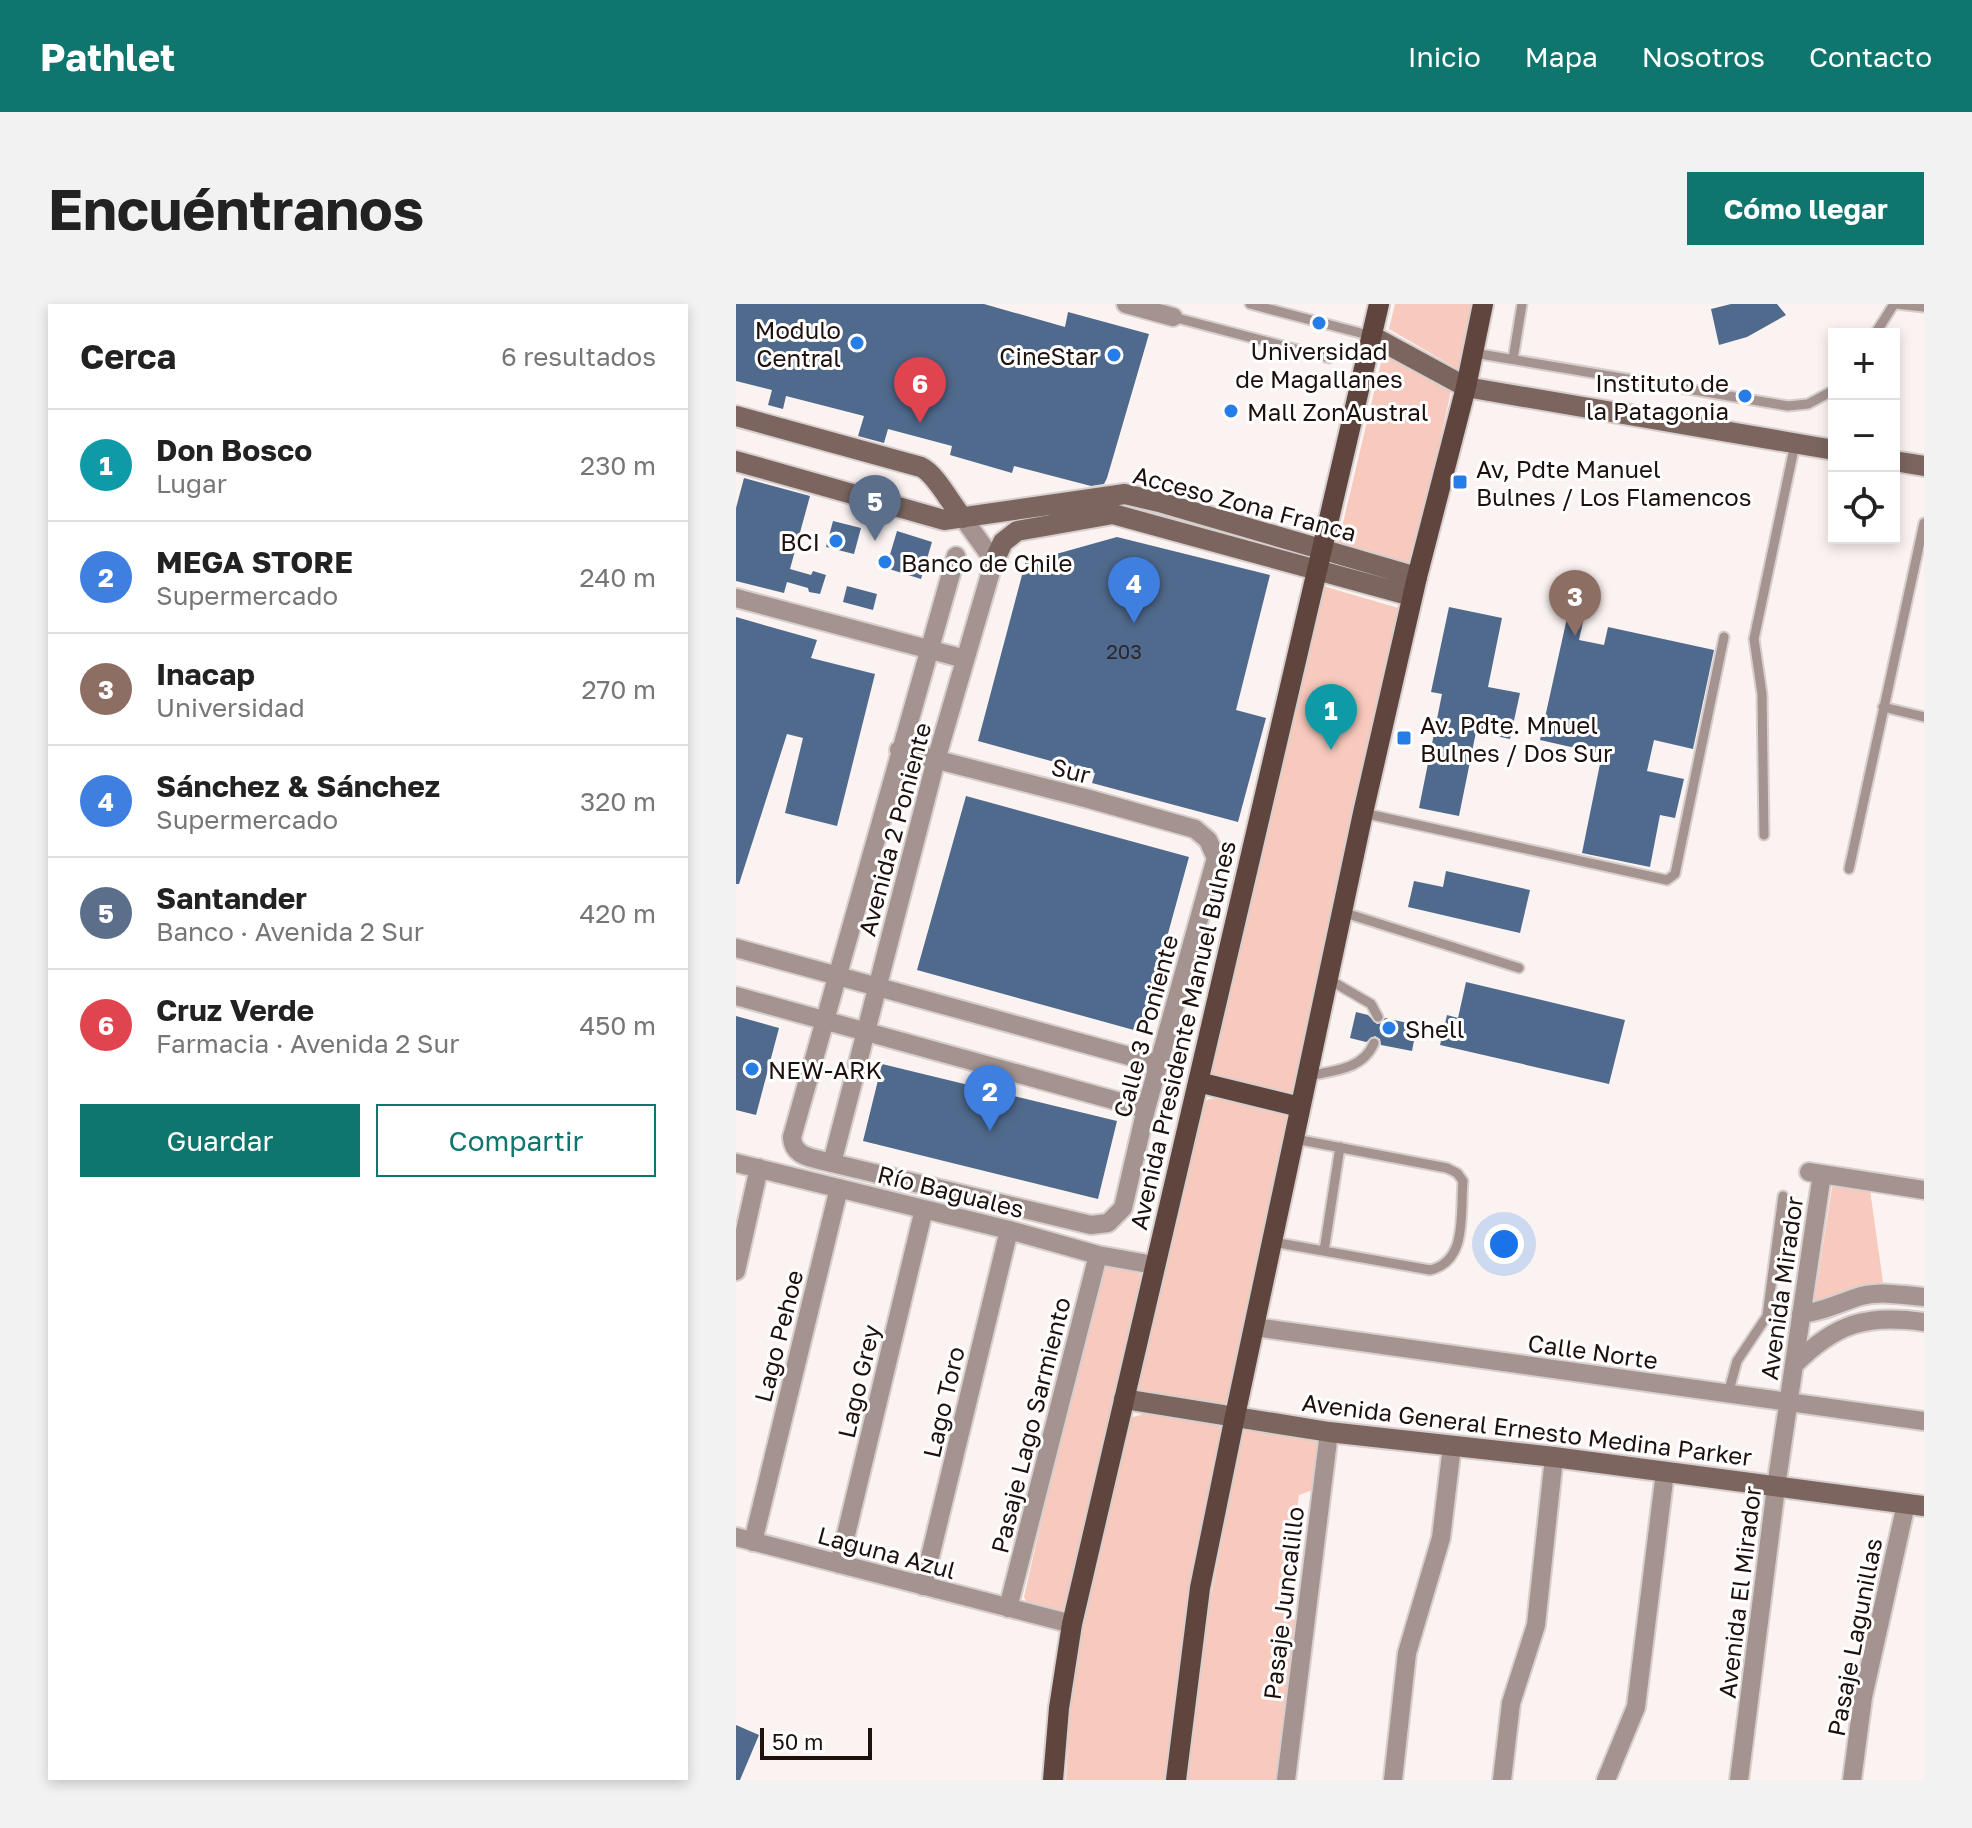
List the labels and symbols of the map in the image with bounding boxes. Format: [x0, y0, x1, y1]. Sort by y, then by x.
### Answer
marker: Universidad de Magallanes [1310, 314, 1328, 332]
place label: Modulo Central [755, 315, 841, 372]
marker: Modulo Central [848, 334, 866, 352]
place label: Universidad de Magallanes [1235, 336, 1403, 393]
place label: CineStar [999, 341, 1098, 370]
marker: CineStar [1105, 346, 1123, 364]
pin: 6 [894, 357, 946, 423]
place label: Instituto de la Patagonia [1586, 368, 1729, 425]
marker: Instituto de la Patagonia [1736, 387, 1754, 405]
place label: Mall ZonAustral [1247, 397, 1428, 426]
marker: Mall ZonAustral [1222, 402, 1240, 420]
place label: Av, Pdte Manuel Bulnes / Los Flamencos [1476, 454, 1751, 511]
street label: Acceso Zona Franca [1130, 459, 1360, 547]
marker: Av, Pdte Manuel Bulnes / Los Flamencos [1451, 473, 1469, 491]
pin: 5 [849, 475, 901, 541]
place label: BCI [780, 527, 820, 556]
marker: BCI [827, 532, 845, 550]
place label: Banco de Chile [901, 548, 1072, 577]
marker: Banco de Chile [876, 553, 894, 571]
pin: 4 [1108, 557, 1160, 623]
pin: 3 [1549, 570, 1601, 636]
house number: 203 [1106, 639, 1142, 663]
pin: 1 [1305, 684, 1357, 750]
place label: Av. Pdte. Mnuel Bulnes / Dos Sur [1420, 710, 1612, 767]
street label: Avenida 2 Poniente [852, 719, 936, 939]
marker: Av. Pdte. Mnuel Bulnes / Dos Sur [1395, 729, 1413, 747]
street label: Sur [1048, 751, 1094, 789]
street label: Avenida Presidente Manuel Bulnes [1123, 838, 1241, 1232]
street label: Calle 3 Poniente [1107, 931, 1183, 1121]
place label: Shell [1405, 1014, 1464, 1043]
marker: Shell [1380, 1019, 1398, 1037]
place label: NEW-ARK [768, 1055, 882, 1084]
marker: NEW-ARK [743, 1060, 761, 1078]
pin: 2 [964, 1065, 1016, 1131]
street label: Río Baguales [875, 1159, 1027, 1223]
street label: Avenida Mirador [1754, 1194, 1808, 1382]
your location [1484, 1224, 1524, 1264]
street label: Lago Pehoe [748, 1267, 808, 1405]
street label: Pasaje Lago Sarmiento [984, 1294, 1076, 1556]
street label: Lago Grey [831, 1321, 885, 1441]
street label: Calle Norte [1526, 1328, 1660, 1374]
street label: Lago Toro [916, 1344, 970, 1460]
street label: Avenida General Ernesto Medina Parker [1300, 1387, 1754, 1471]
street label: Avenida El Mirador [1712, 1484, 1766, 1700]
street label: Pasaje Juncalillo [1257, 1505, 1309, 1701]
street label: Laguna Azul [815, 1520, 959, 1584]
street label: Pasaje Lagunillas [1821, 1535, 1887, 1739]
scale bar [760, 1724, 872, 1760]

